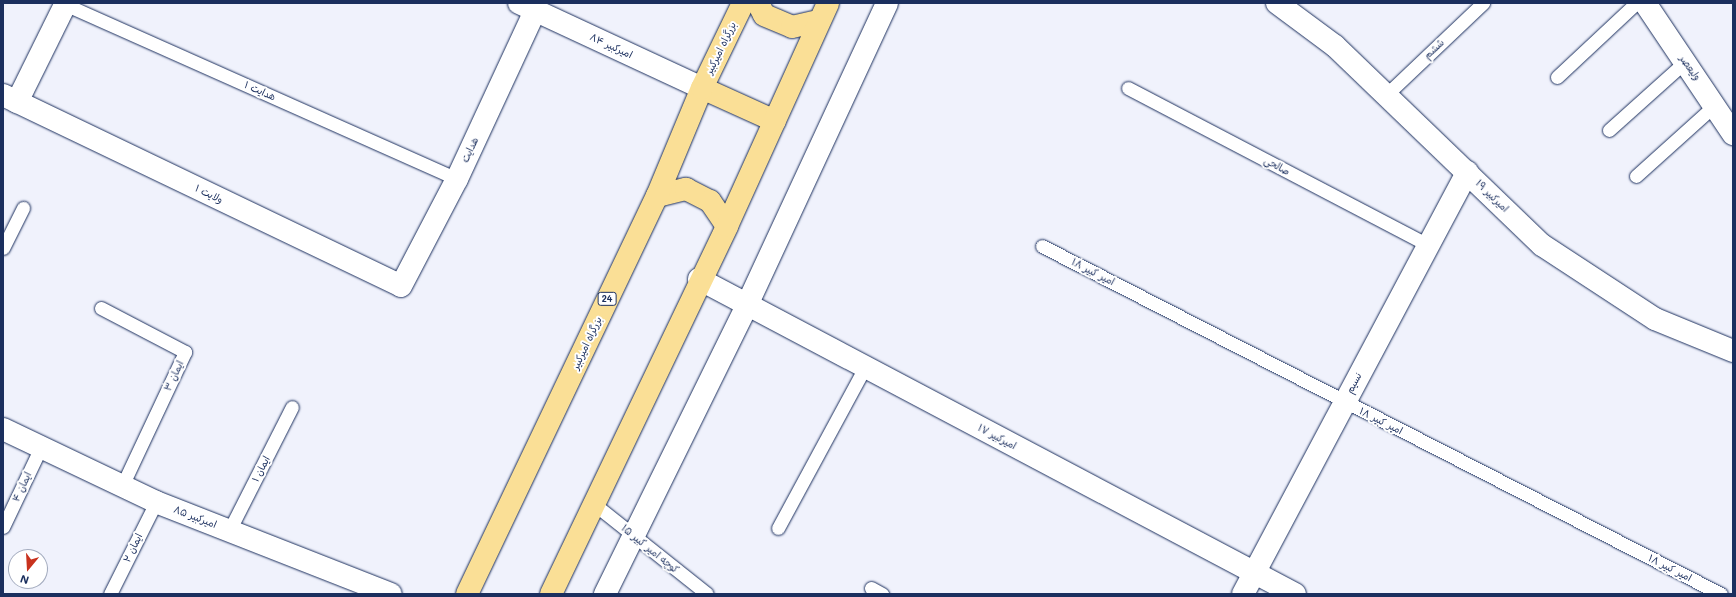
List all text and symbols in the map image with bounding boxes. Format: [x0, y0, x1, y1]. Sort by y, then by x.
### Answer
street label: بزرگراه امیرکبیر [703, 20, 739, 76]
street label: امیرکبیر ۸۴ [588, 31, 634, 61]
street label: ششم [1421, 37, 1447, 61]
street label: ولیعصر [1677, 53, 1703, 83]
street label: هدایت ۱ [242, 79, 278, 103]
street label: هدایت [459, 136, 481, 164]
street label: صالحی [1262, 154, 1292, 178]
street label: امیرکبیر ۱۹ [1473, 177, 1511, 215]
street label: ولایت ۱ [193, 182, 225, 206]
street label: امیر کبیر ۱۸ [1069, 256, 1117, 288]
road number: 24 [597, 292, 617, 306]
street label: بزرگراه امیرکبیر [570, 315, 604, 371]
street label: ایمان ۳ [162, 359, 186, 393]
street label: نسیم [1344, 371, 1364, 395]
street label: امیر کبیر ۱۸ [1357, 405, 1405, 437]
street label: امیرکبیر ۱۷ [976, 422, 1018, 452]
street label: ایمان ۱ [249, 454, 273, 484]
street label: ایمان ۴ [10, 470, 34, 504]
street label: امیرکبیر ۸۵ [172, 503, 218, 531]
street label: کوچه امیر کبیر ۱۵ [619, 522, 681, 576]
street label: ایمان ۲ [121, 532, 145, 564]
north arrow [8, 549, 48, 589]
street label: امیر کبیر ۱۸ [1646, 552, 1694, 584]
text: N [18, 572, 31, 588]

